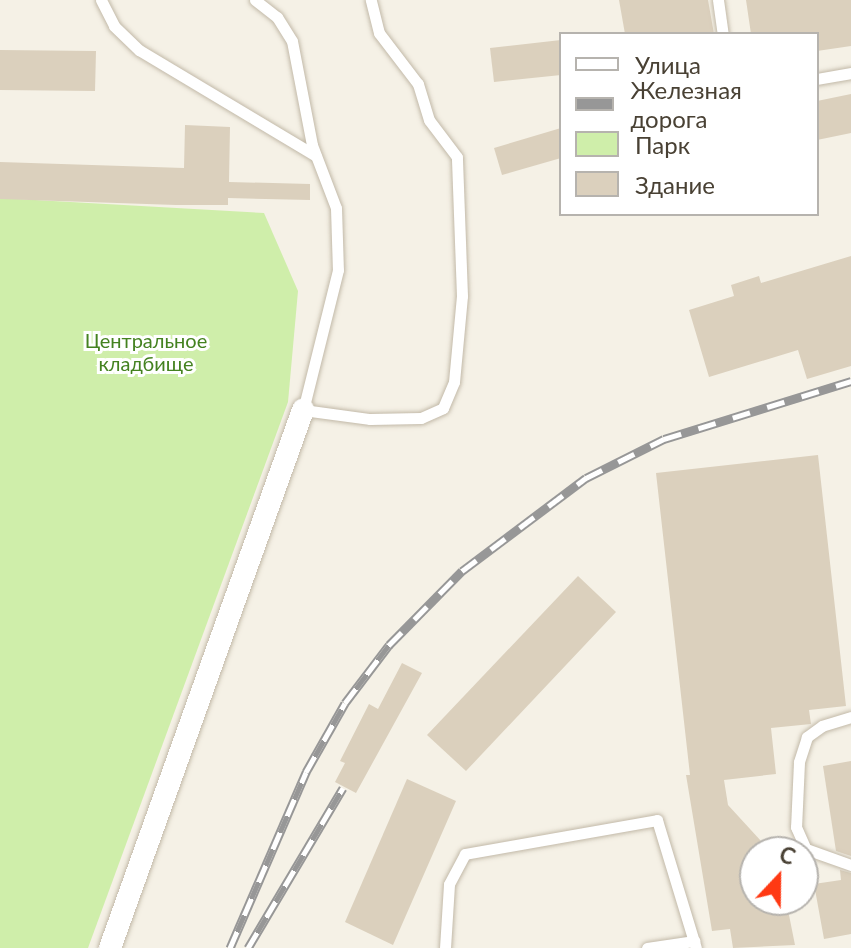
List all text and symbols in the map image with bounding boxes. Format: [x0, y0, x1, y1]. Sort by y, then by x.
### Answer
legend [559, 32, 819, 216]
text: Улица [635, 50, 701, 79]
text: Железная дорога [630, 75, 742, 133]
text: Парк [635, 130, 690, 159]
text: Здание [635, 170, 715, 199]
park label: Центральное кладбище [85, 329, 207, 376]
north arrow [739, 836, 819, 916]
text: С [776, 840, 799, 870]

